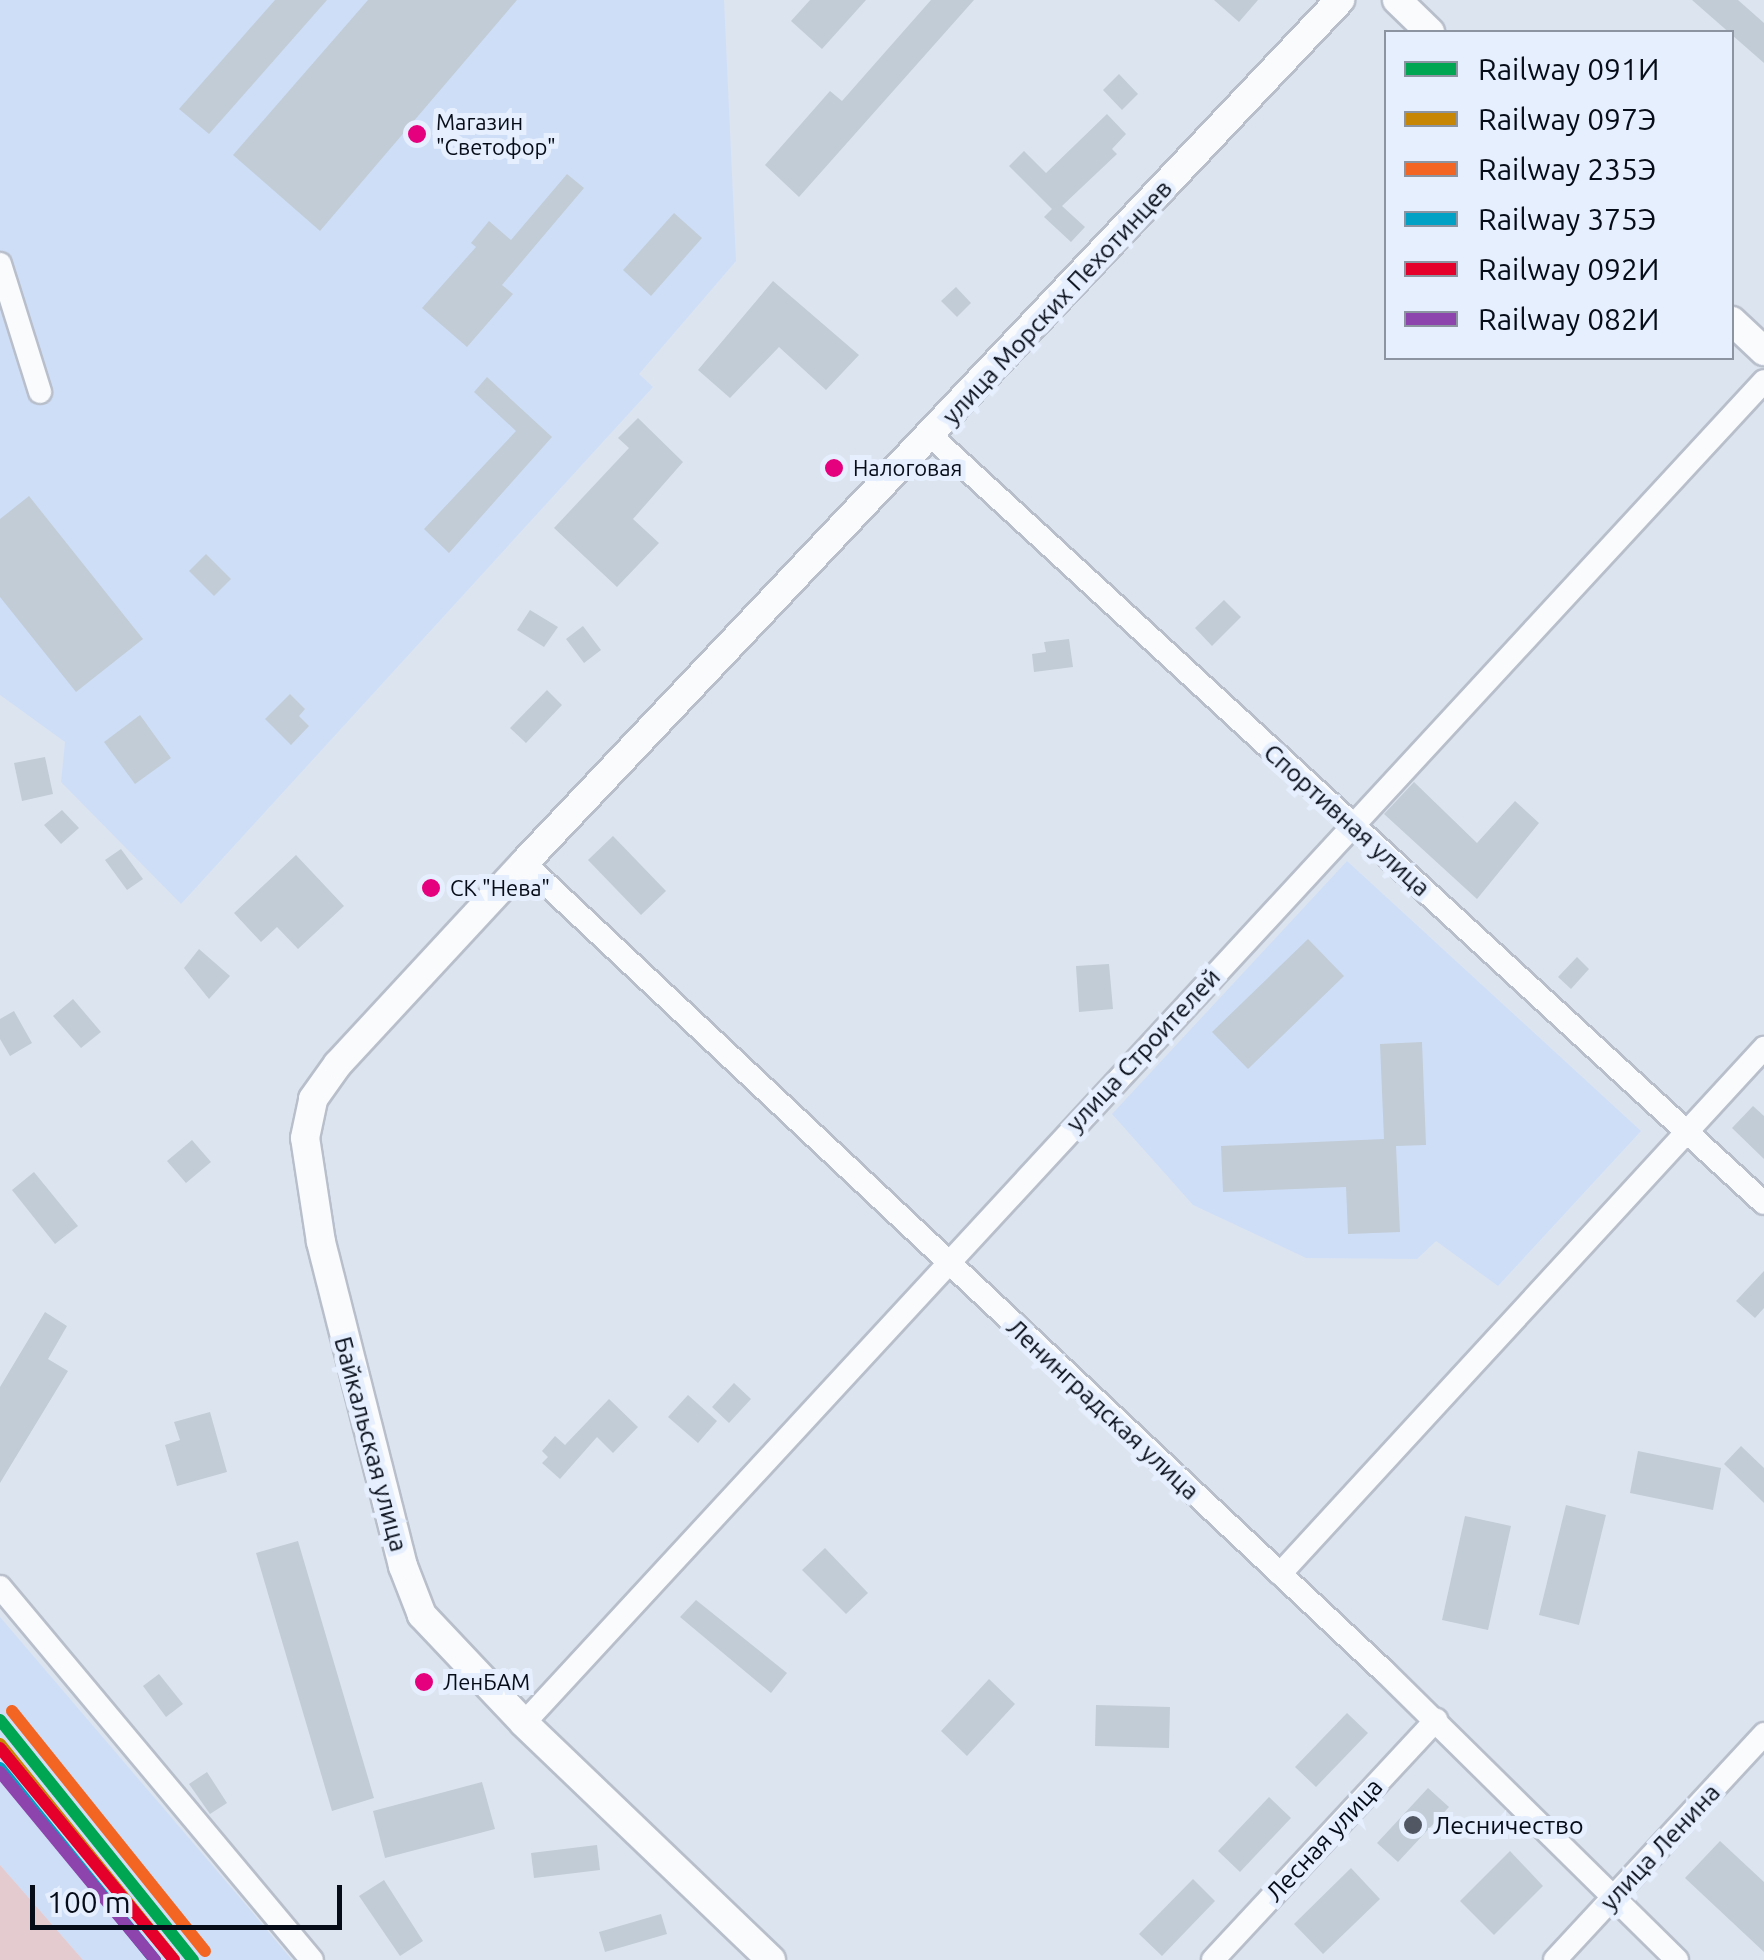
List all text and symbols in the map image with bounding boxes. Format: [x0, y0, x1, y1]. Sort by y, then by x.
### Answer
legend [1384, 30, 1734, 360]
text: Railway 091И [1478, 52, 1659, 86]
text: Railway 097Э [1478, 102, 1656, 136]
place label: Магазин "Светофор" [436, 108, 556, 160]
marker: Магазин "Светофор" [407, 124, 427, 144]
text: Railway 235Э [1478, 152, 1656, 186]
street label: улица Морских Пехотинцев [936, 174, 1178, 430]
text: Railway 375Э [1478, 202, 1656, 236]
text: Railway 092И [1478, 252, 1659, 286]
text: Railway 082И [1478, 302, 1659, 336]
place label: Налоговая [853, 455, 962, 481]
marker: Налоговая [824, 458, 844, 478]
street label: Спортивная улица [1258, 737, 1436, 903]
place label: СК "Нева" [450, 875, 550, 901]
marker: СК "Нева" [421, 878, 441, 898]
street label: улица Строителей [1060, 962, 1226, 1138]
street label: Ленинградская улица [1001, 1312, 1205, 1506]
street label: Байкальская улица [328, 1333, 414, 1555]
place label: ЛенБАМ [443, 1669, 530, 1695]
marker: ЛенБАМ [414, 1672, 434, 1692]
street label: Лесная улица [1259, 1772, 1389, 1908]
street label: улица Ленина [1594, 1777, 1726, 1917]
place label: Лесничество [1433, 1810, 1583, 1840]
marker: Лесничество [1402, 1814, 1424, 1836]
scale bar [35, 1865, 348, 1927]
text: 100 m [47, 1885, 131, 1919]

